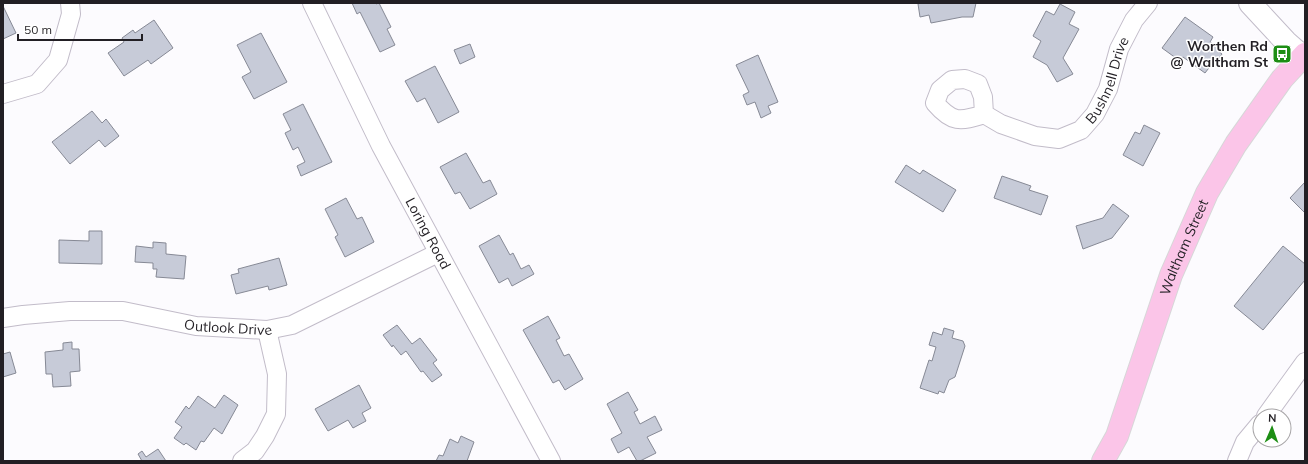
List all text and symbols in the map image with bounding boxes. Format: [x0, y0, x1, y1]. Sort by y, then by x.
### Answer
scale bar [18, 16, 142, 42]
text: 50 m [24, 22, 52, 37]
street label: Bushnell Drive [1081, 33, 1133, 128]
place label: Worthen Rd @ Waltham St [1170, 37, 1269, 71]
bus stop icon: Worthen Rd @ Waltham St [1271, 43, 1293, 65]
street label: Loring Road [402, 194, 455, 272]
street label: Waltham Street [1156, 196, 1212, 298]
street label: Outlook Drive [183, 315, 274, 339]
north arrow [1252, 408, 1292, 448]
text: N [1268, 411, 1277, 425]

